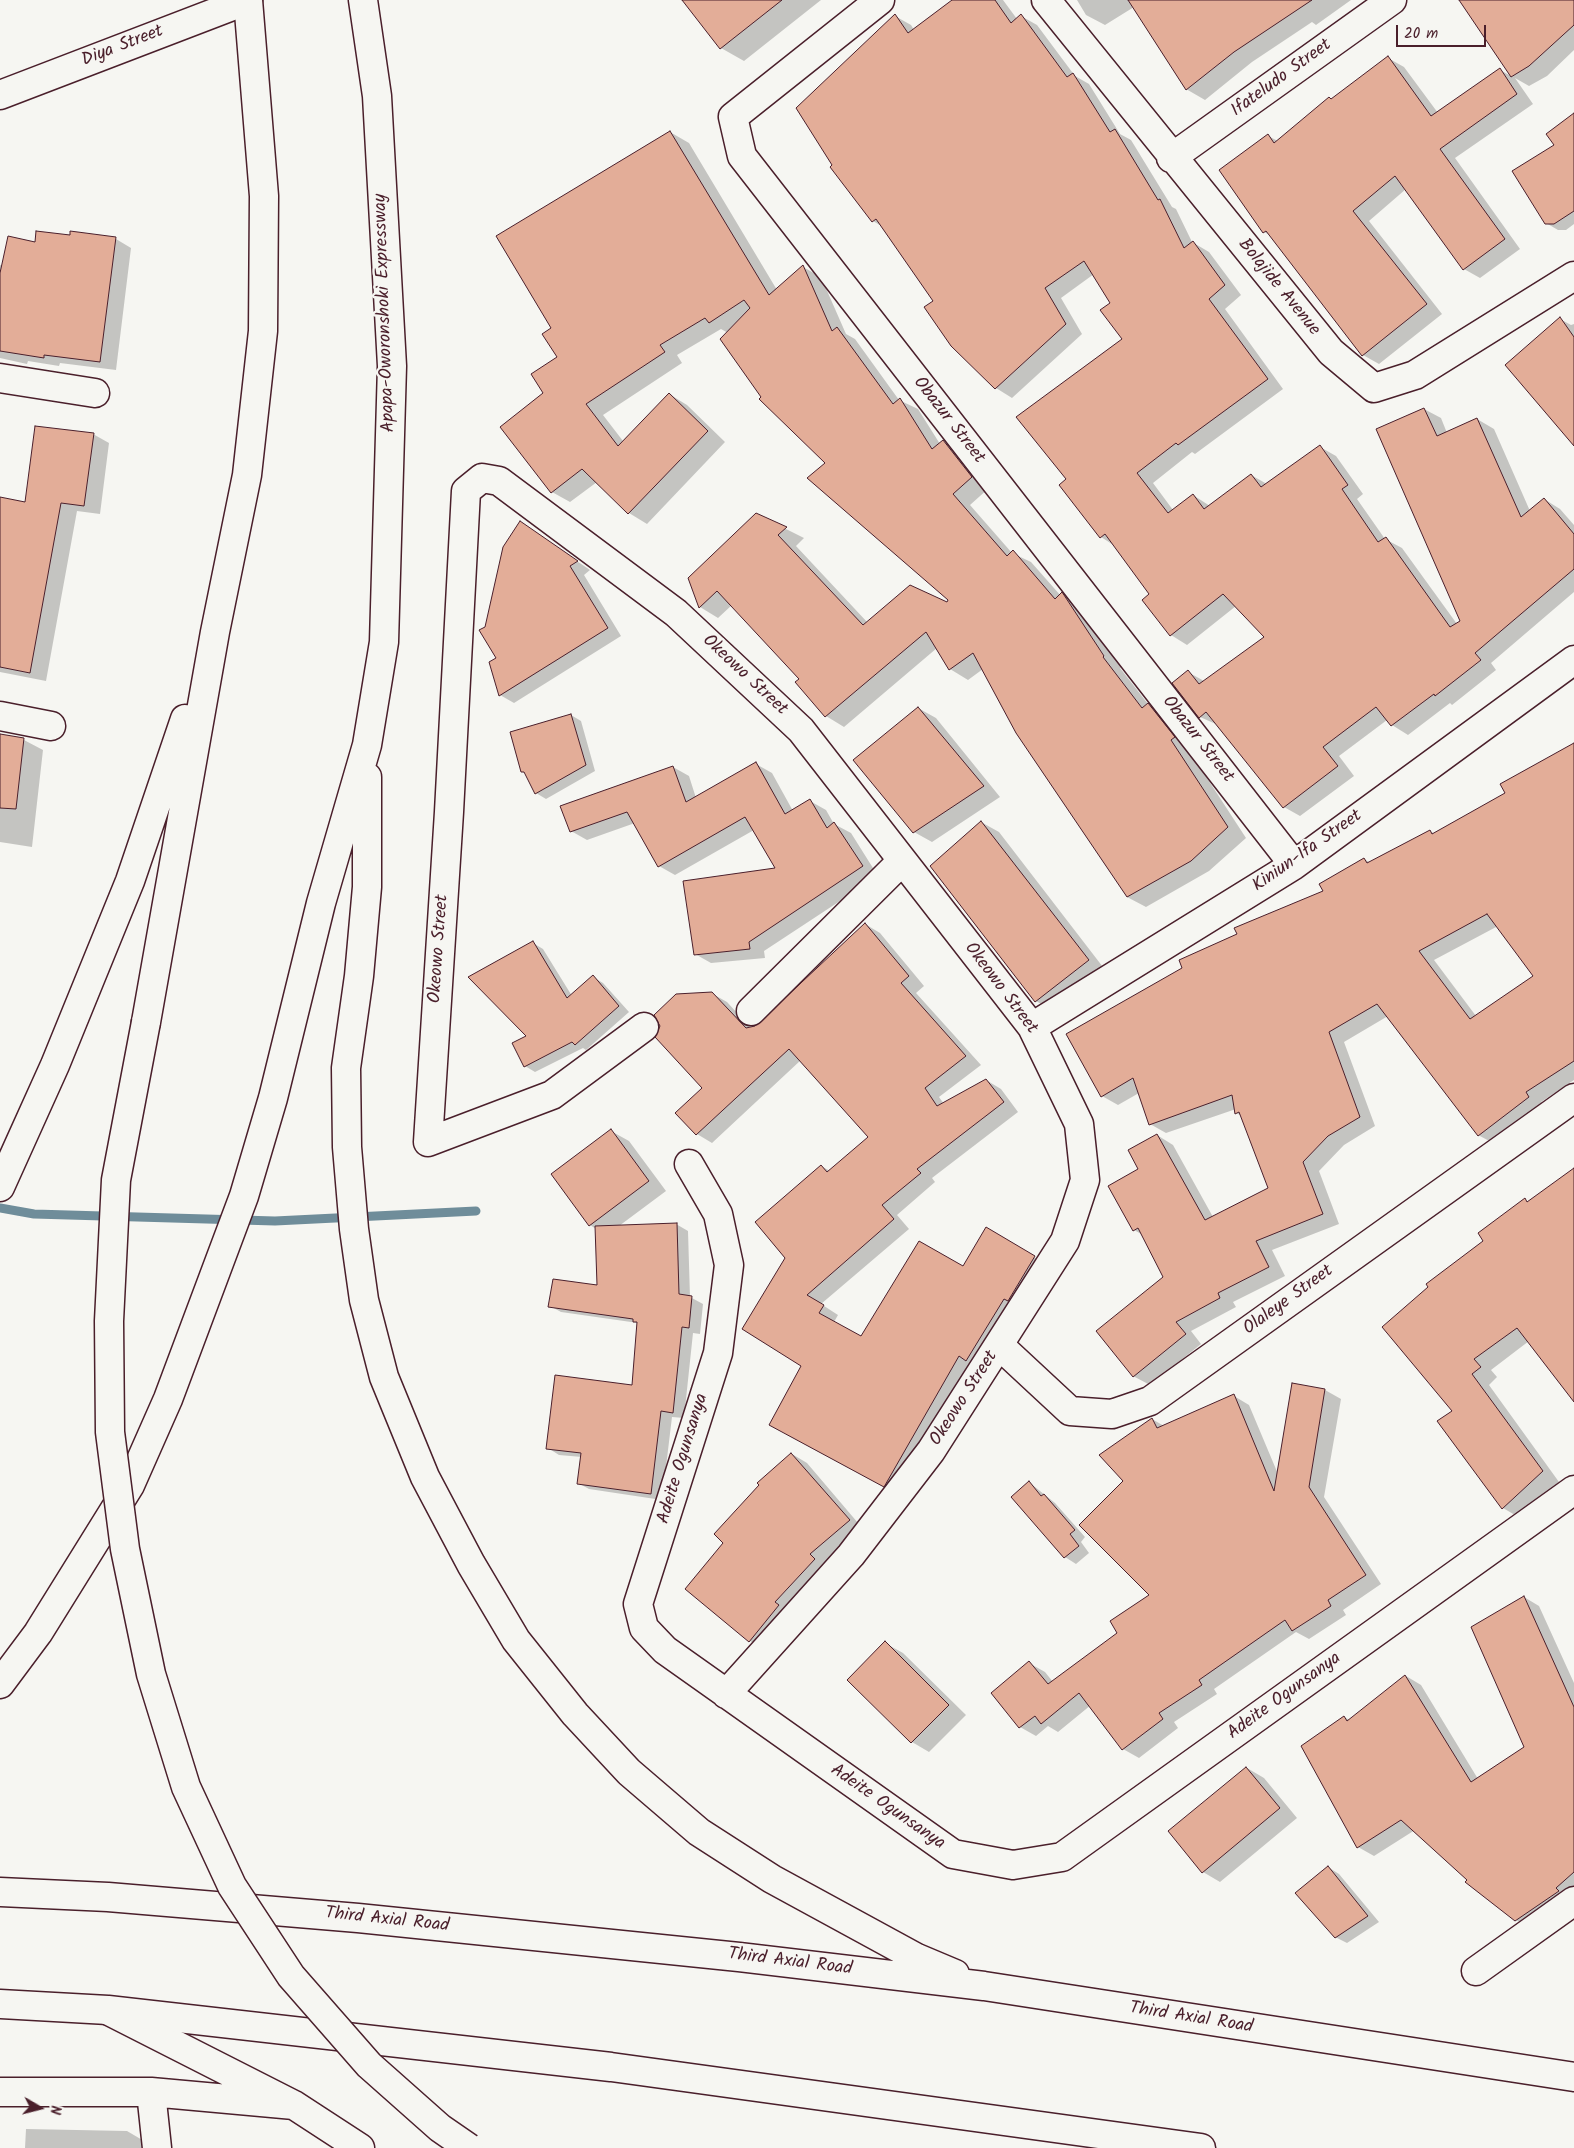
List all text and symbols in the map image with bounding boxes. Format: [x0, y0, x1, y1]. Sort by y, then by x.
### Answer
scale bar [1399, 15, 1489, 47]
street label: Diya Street [79, 22, 167, 72]
text: 20 m [1404, 22, 1438, 46]
street label: Ifateludo Street [1228, 35, 1336, 123]
street label: Apapa-Oworonshoki Expressway [371, 193, 401, 433]
street label: Bolajide Avenue [1232, 235, 1324, 341]
street label: Obazur Street [907, 373, 989, 469]
street label: Okeowo Street [697, 631, 791, 721]
street label: Obazur Street [1156, 692, 1238, 788]
street label: Kiniun-Ifa Street [1249, 806, 1367, 898]
street label: Okeowo Street [425, 894, 455, 1004]
street label: Okeowo Street [959, 939, 1041, 1039]
street label: Olaleye Street [1240, 1261, 1338, 1341]
street label: Okeowo Street [926, 1347, 1004, 1451]
street label: Adeite Ogunsanya [654, 1391, 714, 1527]
street label: Adeite Ogunsanya [1224, 1649, 1346, 1745]
street label: Adeite Ogunsanya [826, 1760, 948, 1856]
street label: Third Axial Road [324, 1904, 450, 1938]
street label: Third Axial Road [727, 1945, 853, 1981]
street label: Third Axial Road [1128, 1999, 1254, 2039]
north arrow [15, 2083, 65, 2133]
text: N [43, 2104, 66, 2116]

